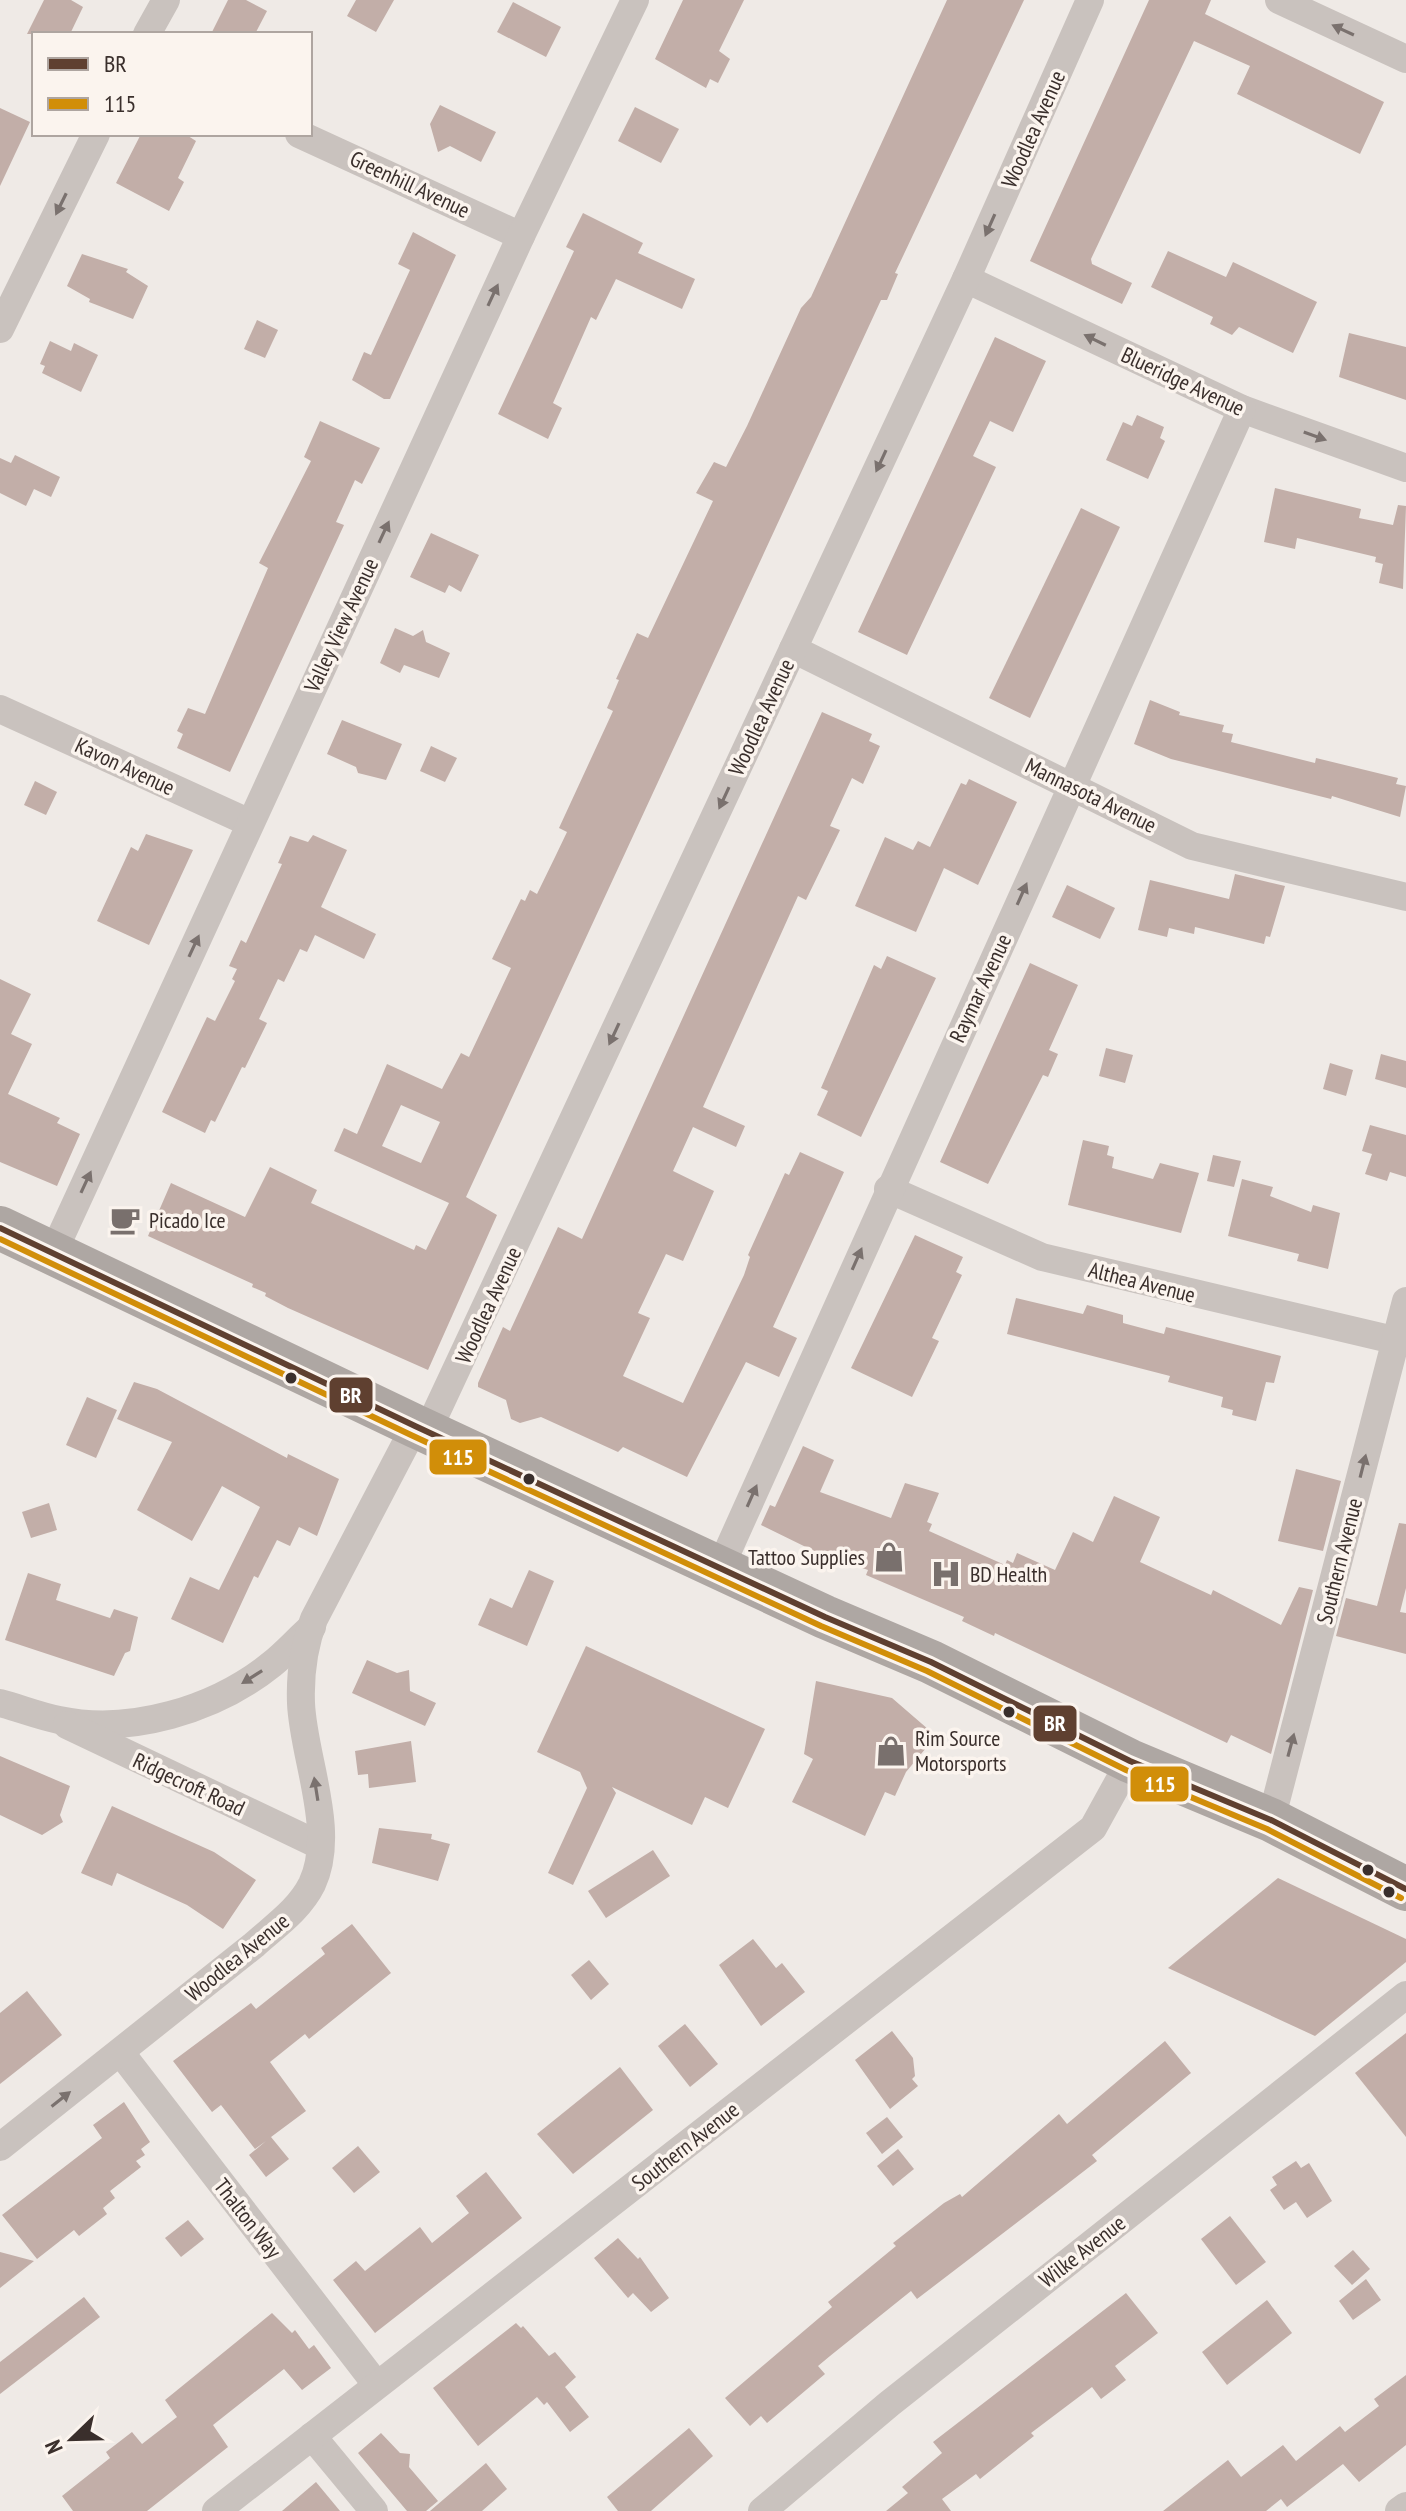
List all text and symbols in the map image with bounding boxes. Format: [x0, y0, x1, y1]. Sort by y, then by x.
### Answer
one-way arrow [1331, 23, 1354, 37]
legend [32, 32, 312, 136]
text: BR [104, 48, 127, 79]
street label: Woodlea Avenue [995, 66, 1071, 192]
text: 115 [104, 88, 136, 119]
street label: Greenhill Avenue [346, 144, 474, 224]
one-way arrow [55, 193, 68, 216]
one-way arrow [983, 213, 997, 236]
one-way arrow [487, 284, 500, 307]
one-way arrow [1084, 333, 1107, 347]
street label: Blueridge Avenue [1117, 340, 1249, 422]
one-way arrow [1303, 430, 1327, 442]
one-way arrow [874, 449, 888, 472]
one-way arrow [378, 520, 391, 543]
street label: Valley View Avenue [297, 553, 384, 698]
street label: Woodlea Avenue [722, 654, 800, 780]
street label: Kavon Avenue [71, 731, 179, 801]
street label: Mannasota Avenue [1021, 751, 1161, 839]
one-way arrow [717, 786, 730, 809]
one-way arrow [1016, 883, 1029, 906]
street label: Raymar Avenue [943, 929, 1017, 1047]
one-way arrow [187, 934, 201, 958]
one-way arrow [607, 1022, 621, 1045]
one-way arrow [79, 1171, 93, 1194]
cafe icon: Picado Ice [108, 1203, 142, 1237]
place label: Picado Ice [149, 1206, 226, 1234]
street label: Woodlea Avenue [449, 1242, 527, 1368]
one-way arrow [850, 1247, 864, 1270]
street label: Althea Avenue [1086, 1255, 1198, 1309]
unlabelled marker [283, 1370, 299, 1386]
line badge: BR [328, 1376, 374, 1414]
text: BR [340, 1381, 362, 1409]
line badge: 115 [428, 1438, 488, 1476]
text: 115 [442, 1443, 474, 1471]
one-way arrow [1358, 1454, 1370, 1479]
unlabelled marker [521, 1471, 537, 1487]
one-way arrow [745, 1485, 758, 1508]
street label: Southern Avenue [1310, 1495, 1368, 1627]
shop icon: Tattoo Supplies [872, 1540, 906, 1574]
place label: Tattoo Supplies [748, 1543, 865, 1571]
hospital icon: BD Health [929, 1557, 963, 1591]
place label: BD Health [970, 1560, 1047, 1588]
one-way arrow [241, 1669, 263, 1683]
unlabelled marker [1001, 1704, 1017, 1720]
line badge: BR [1032, 1704, 1078, 1743]
text: BR [1044, 1709, 1066, 1737]
place label: Rim Source Motorsports [915, 1724, 1006, 1777]
one-way arrow [1285, 1732, 1298, 1757]
shop icon: Rim Source Motorsports [874, 1734, 908, 1768]
street label: Ridgecroft Road [129, 1746, 249, 1822]
line badge: 115 [1129, 1765, 1190, 1803]
text: 115 [1144, 1770, 1176, 1798]
one-way arrow [309, 1776, 322, 1801]
unlabelled marker [1360, 1862, 1376, 1878]
unlabelled marker [1381, 1884, 1397, 1900]
street label: Woodlea Avenue [180, 1907, 294, 2007]
one-way arrow [51, 2092, 72, 2108]
street label: Southern Avenue [626, 2095, 744, 2197]
street label: Thalton Way [208, 2172, 288, 2264]
street label: Wilke Avenue [1033, 2209, 1131, 2293]
north arrow [32, 2399, 112, 2479]
text: N [38, 2436, 69, 2458]

